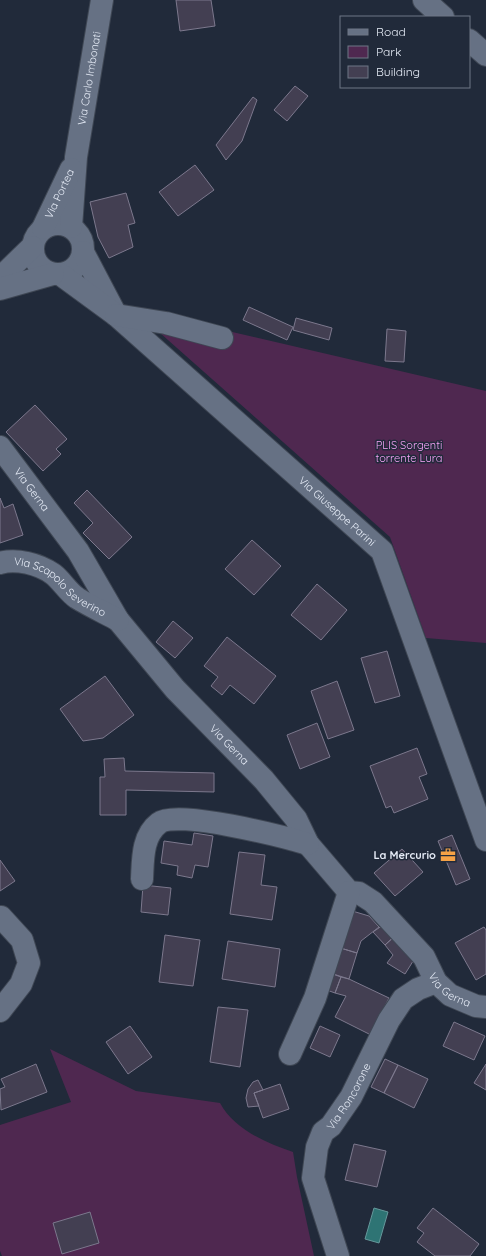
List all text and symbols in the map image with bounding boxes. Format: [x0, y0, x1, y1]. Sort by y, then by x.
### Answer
legend [340, 16, 470, 88]
text: Road [376, 24, 406, 39]
street label: Via Carlo Imbonati [74, 30, 104, 126]
text: Park [376, 44, 401, 59]
text: Building [376, 64, 420, 79]
street label: Via Portea [42, 167, 77, 221]
park label: PLIS Sorgenti torrente Lura [376, 438, 442, 465]
street label: Via Gerna [11, 465, 53, 514]
street label: Via Giuseppe Parini [296, 473, 378, 549]
street label: Via Scapolo Severino [14, 554, 109, 620]
street label: Via Gerna [207, 722, 252, 768]
office icon: La Mercurio [439, 846, 457, 864]
place label: La Mercurio [373, 848, 436, 862]
street label: Via Gerna [426, 970, 473, 1010]
street label: Via Roncorone [324, 1061, 374, 1132]

